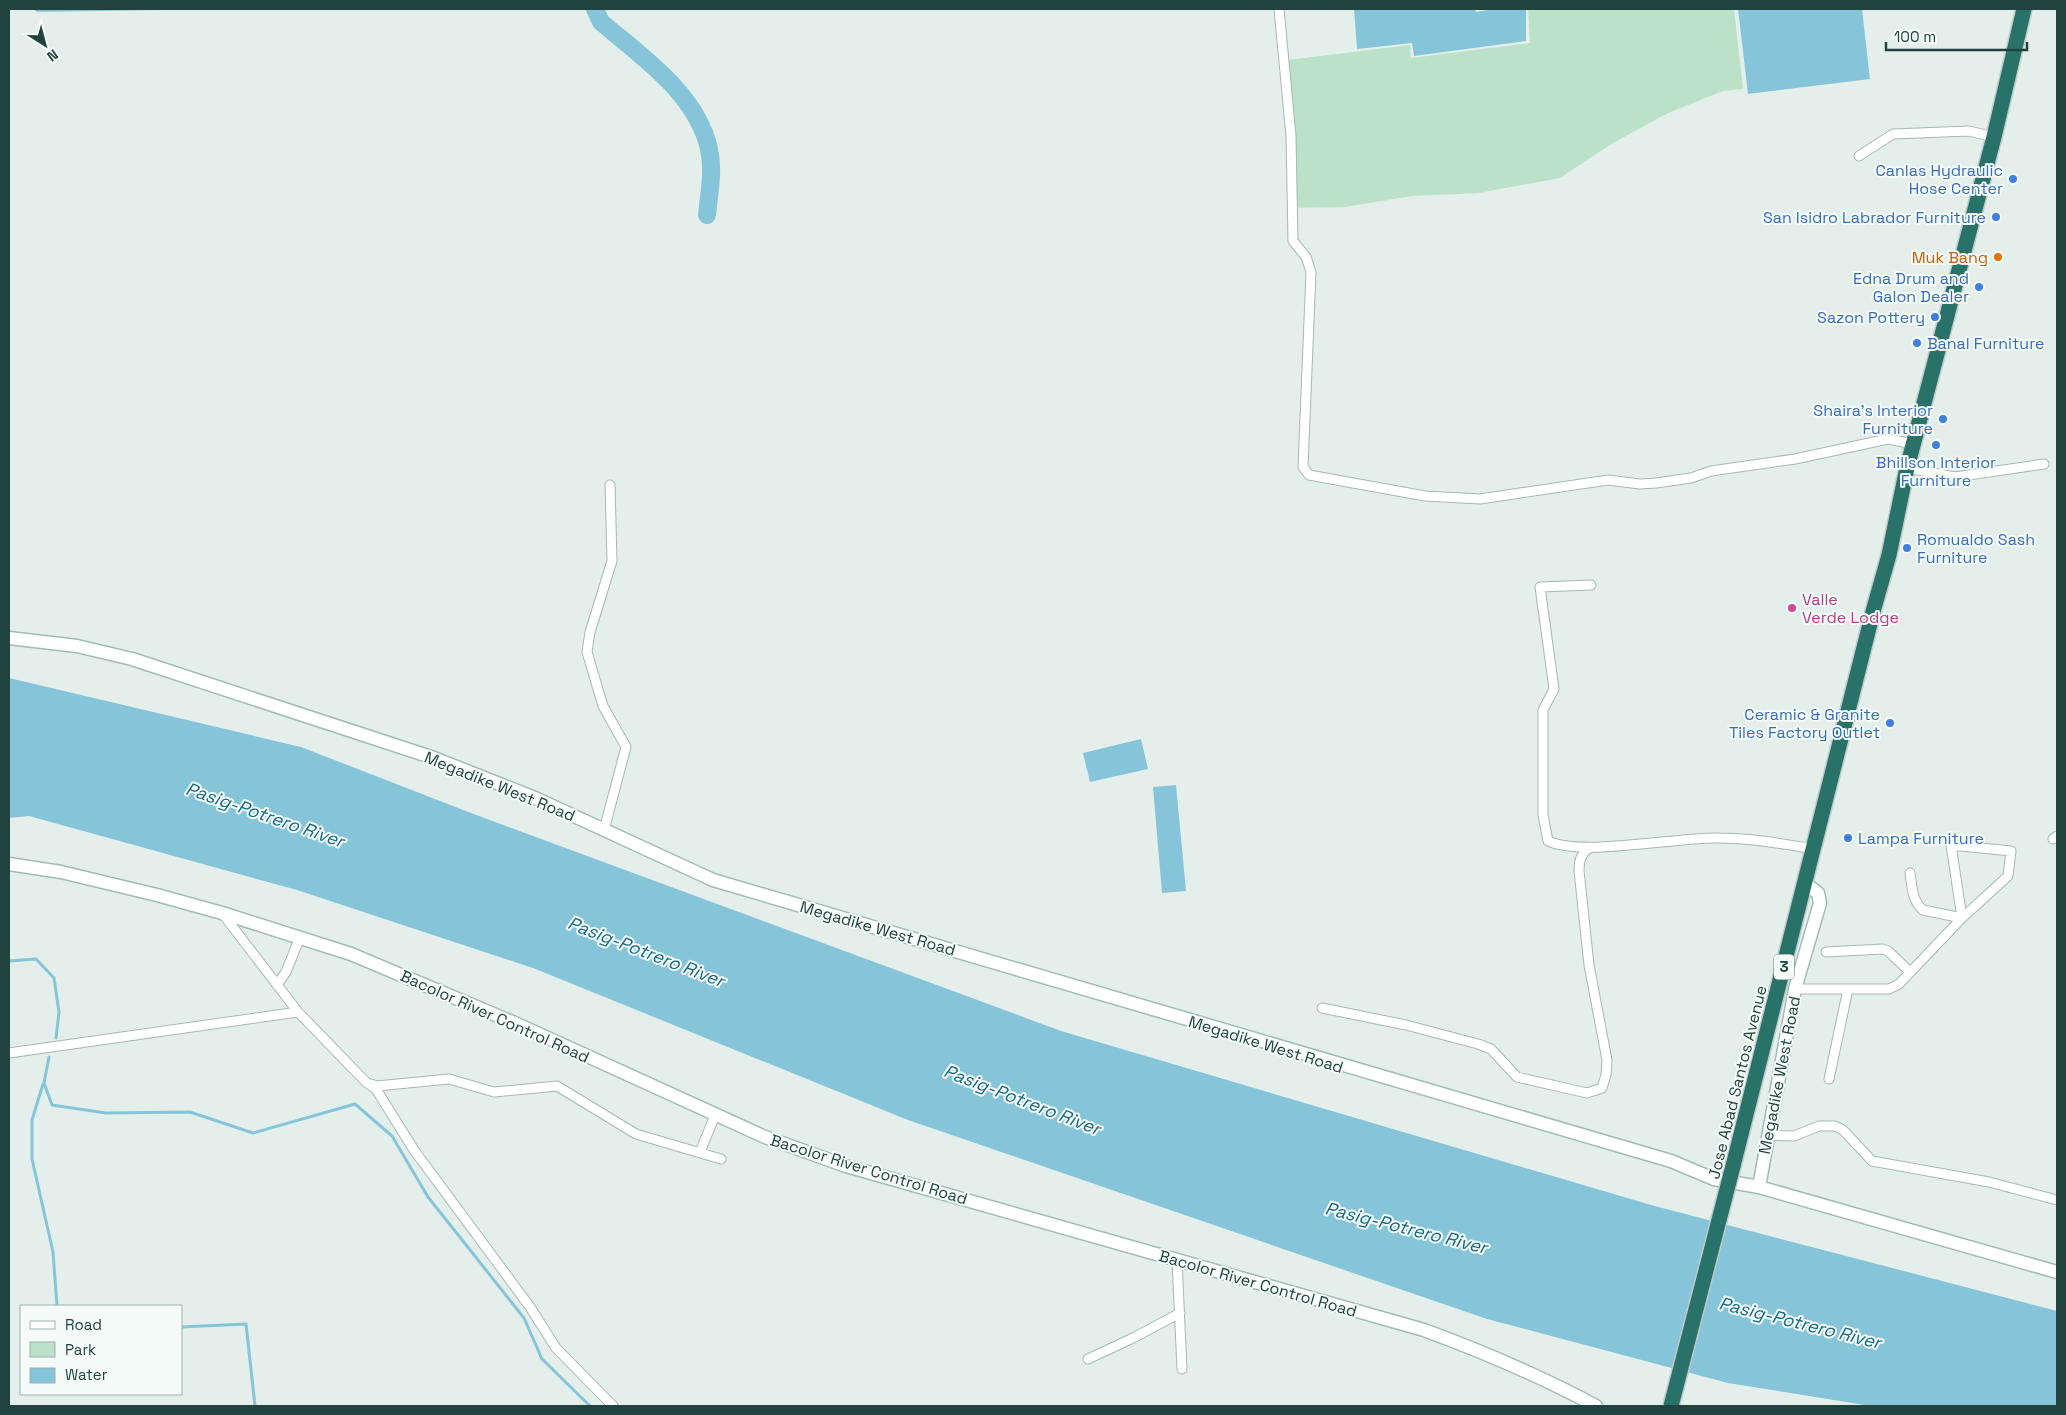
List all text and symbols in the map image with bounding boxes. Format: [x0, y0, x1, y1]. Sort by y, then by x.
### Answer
north arrow [20, 20, 70, 70]
scale bar [1886, 20, 2027, 52]
text: 100 m [1894, 27, 1936, 46]
text: N [44, 45, 62, 66]
place label: Canlas Hydraulic Hose Center [1876, 160, 2003, 199]
marker: Canlas Hydraulic Hose Center [2007, 173, 2019, 185]
place label: San Isidro Labrador Furniture [1763, 207, 1986, 228]
marker: San Isidro Labrador Furniture [1990, 211, 2002, 223]
place label: Muk Bang [1912, 247, 1988, 268]
marker: Muk Bang [1992, 251, 2004, 263]
place label: Edna Drum and Galon Dealer [1853, 268, 1969, 307]
marker: Edna Drum and Galon Dealer [1973, 281, 1985, 293]
place label: Sazon Pottery [1817, 307, 1925, 328]
marker: Sazon Pottery [1929, 311, 1941, 323]
place label: Banal Furniture [1927, 333, 2044, 354]
marker: Banal Furniture [1911, 337, 1923, 349]
place label: Shaira's Interior Furniture [1813, 400, 1933, 439]
marker: Shaira's Interior Furniture [1937, 413, 1949, 425]
marker: Bhillson Interior Furniture [1930, 439, 1942, 451]
place label: Bhillson Interior Furniture [1876, 452, 1996, 491]
place label: Romualdo Sash Furniture [1917, 529, 2035, 568]
marker: Romualdo Sash Furniture [1901, 542, 1913, 554]
place label: Valle Verde Lodge [1802, 589, 1899, 628]
marker: Valle Verde Lodge [1786, 602, 1798, 614]
place label: Ceramic & Granite Tiles Factory Outlet [1729, 704, 1880, 743]
marker: Ceramic & Granite Tiles Factory Outlet [1884, 717, 1896, 729]
street label: Megadike West Road [421, 747, 578, 826]
water label: Pasig-Potrero River [183, 777, 349, 853]
place label: Lampa Furniture [1858, 828, 1984, 849]
marker: Lampa Furniture [1842, 832, 1854, 844]
street label: Megadike West Road [798, 896, 958, 961]
water label: Pasig-Potrero River [565, 911, 730, 993]
road number: 3 [1774, 954, 1794, 980]
street label: Bacolor River Control Road [397, 965, 593, 1068]
street label: Jose Abad Santos Avenue [1703, 983, 1772, 1181]
street label: Megadike West Road [1754, 994, 1805, 1156]
street label: Megadike West Road [1186, 1011, 1346, 1078]
water label: Pasig-Potrero River [941, 1059, 1106, 1141]
street label: Bacolor River Control Road [768, 1129, 970, 1209]
water label: Pasig-Potrero River [1323, 1196, 1492, 1259]
street label: Bacolor River Control Road [1156, 1245, 1359, 1322]
water label: Pasig-Potrero River [1717, 1291, 1886, 1354]
legend [20, 1305, 182, 1395]
text: Road [65, 1315, 102, 1334]
text: Park [65, 1340, 96, 1359]
text: Water [65, 1365, 108, 1384]

